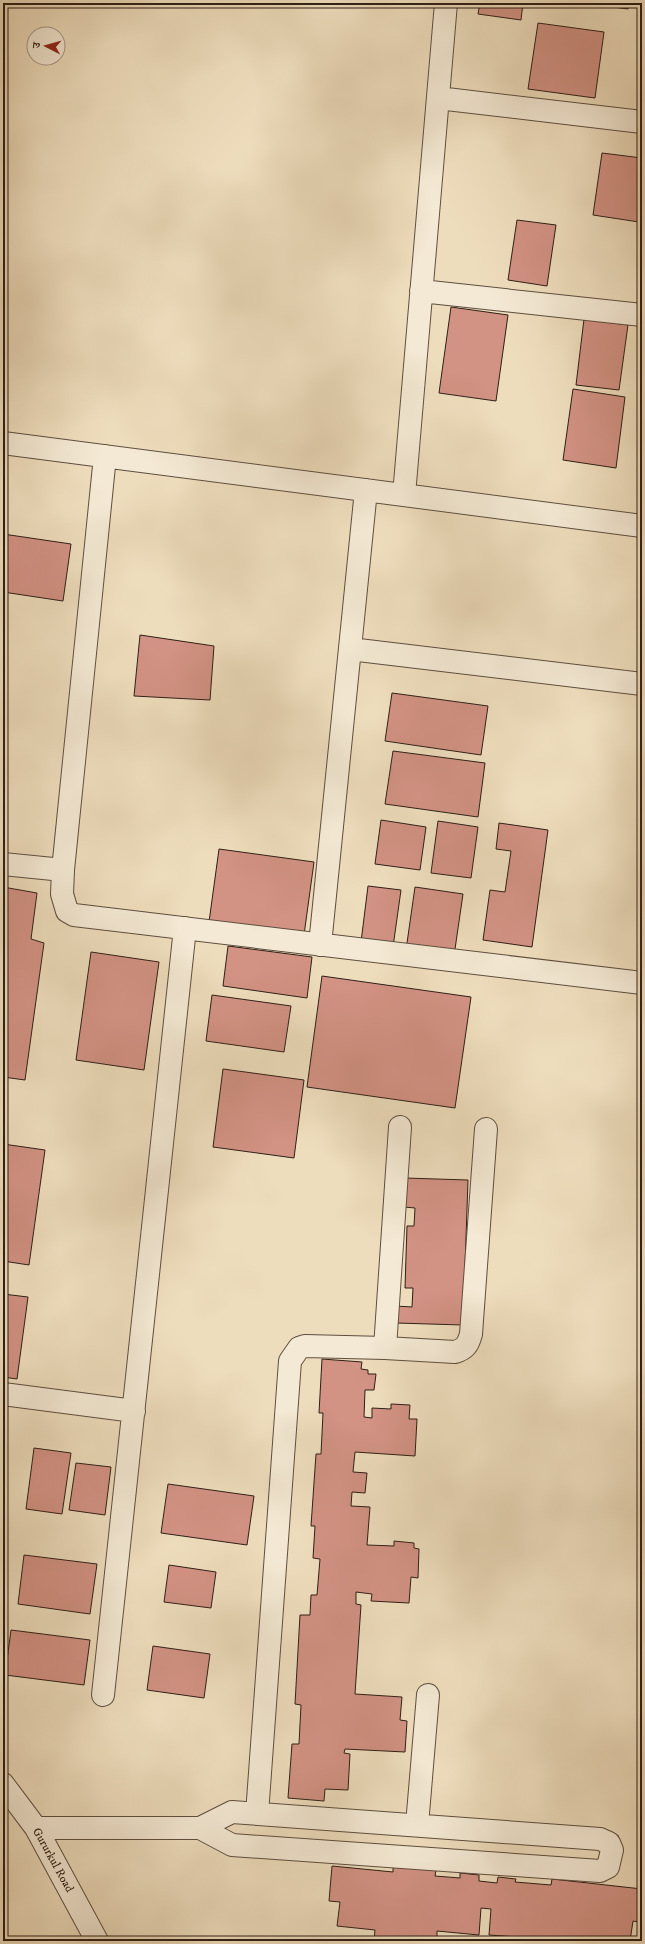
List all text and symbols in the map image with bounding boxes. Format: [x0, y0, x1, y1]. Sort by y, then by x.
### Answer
north arrow [26, 26, 66, 66]
text: उ [30, 40, 44, 50]
street label: Gururkul Road [29, 1825, 77, 1895]

